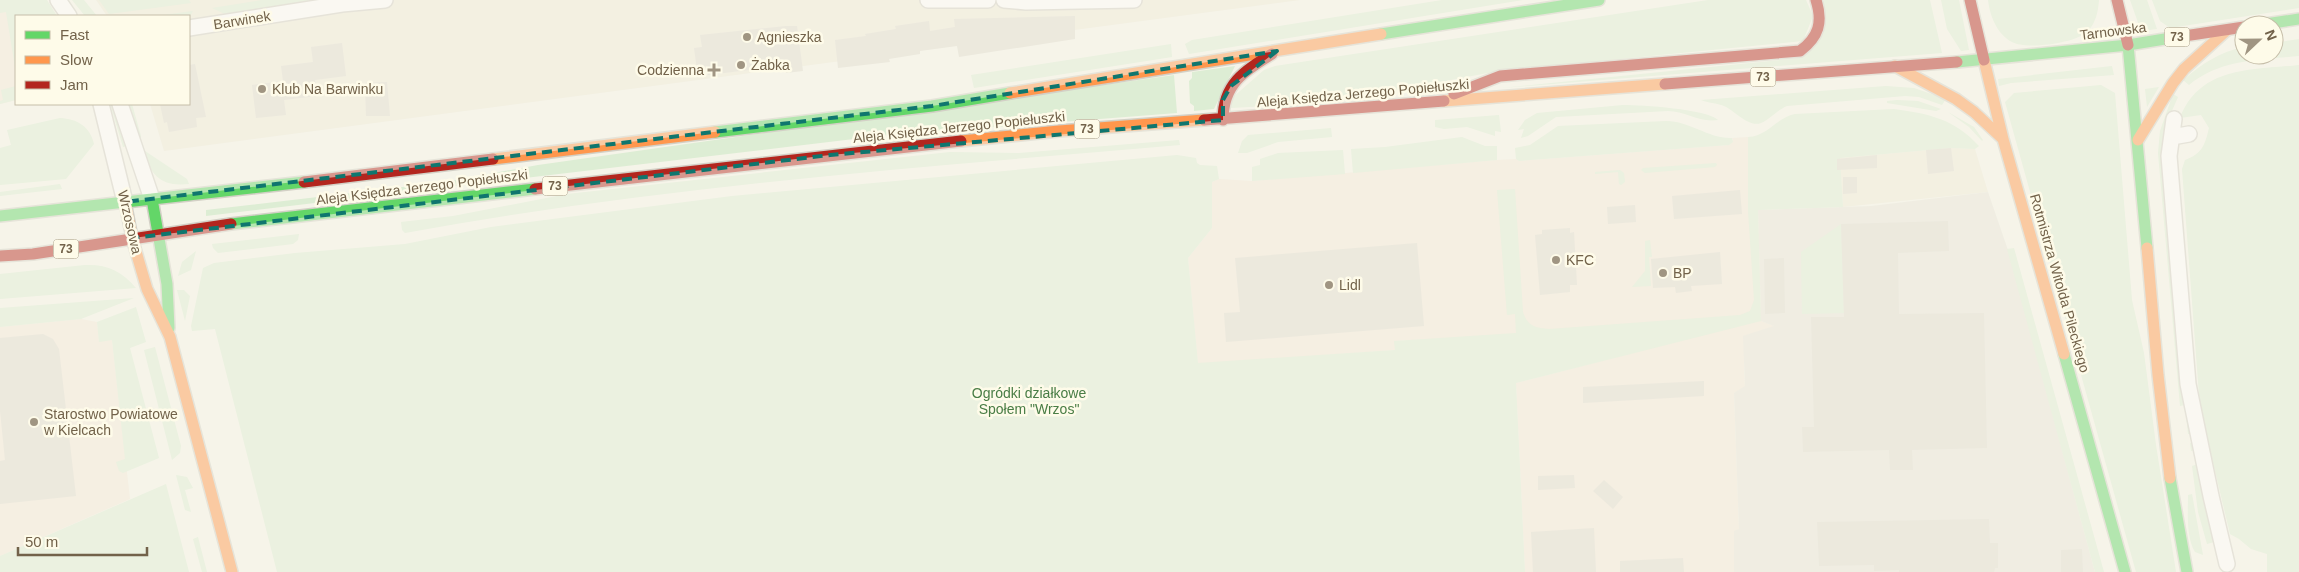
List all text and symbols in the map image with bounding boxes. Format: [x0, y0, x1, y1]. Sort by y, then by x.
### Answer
street label: Barwinek [212, 7, 273, 32]
legend [15, 15, 190, 105]
north arrow [2234, 15, 2284, 65]
street label: Tarnowska [2079, 19, 2147, 43]
text: Fast [60, 26, 90, 43]
text: N [2262, 27, 2280, 43]
road number: 73 [2164, 28, 2190, 46]
place label: Agnieszka [757, 29, 822, 45]
marker: Agnieszka [741, 31, 753, 43]
text: Slow [60, 51, 93, 68]
place label: Żabka [751, 56, 790, 73]
marker: Żabka [735, 59, 747, 71]
place label: Codzienna [637, 62, 704, 78]
marker: Codzienna [708, 64, 720, 76]
road number: 73 [1750, 68, 1776, 86]
text: Jam [60, 76, 88, 93]
street label: Aleja Księdza Jerzego Popiełuszki [1256, 76, 1470, 110]
place label: Klub Na Barwinku [272, 81, 383, 97]
marker: Klub Na Barwinku [256, 83, 268, 95]
street label: Aleja Księdza Jerzego Popiełuszki [852, 108, 1066, 146]
road number: 73 [1074, 120, 1100, 138]
street label: Aleja Księdza Jerzego Popiełuszki [315, 166, 529, 208]
road number: 73 [542, 177, 568, 196]
street label: Wrzosowa [115, 188, 145, 256]
street label: Rotmistrza Witolda Pileckiego [2027, 192, 2093, 374]
road number: 73 [54, 240, 78, 258]
place label: KFC [1566, 252, 1594, 268]
marker: KFC [1550, 254, 1562, 266]
place label: BP [1673, 265, 1692, 281]
marker: BP [1657, 267, 1669, 279]
place label: Lidl [1339, 277, 1361, 293]
marker: Lidl [1323, 279, 1335, 291]
park label: Ogródki działkowe Społem "Wrzos" [972, 385, 1086, 417]
place label: Starostwo Powiatowe w Kielcach [43, 406, 178, 438]
marker: Starostwo Powiatowe w Kielcach [28, 416, 40, 428]
scale bar [18, 524, 146, 556]
text: 50 m [25, 533, 58, 550]

